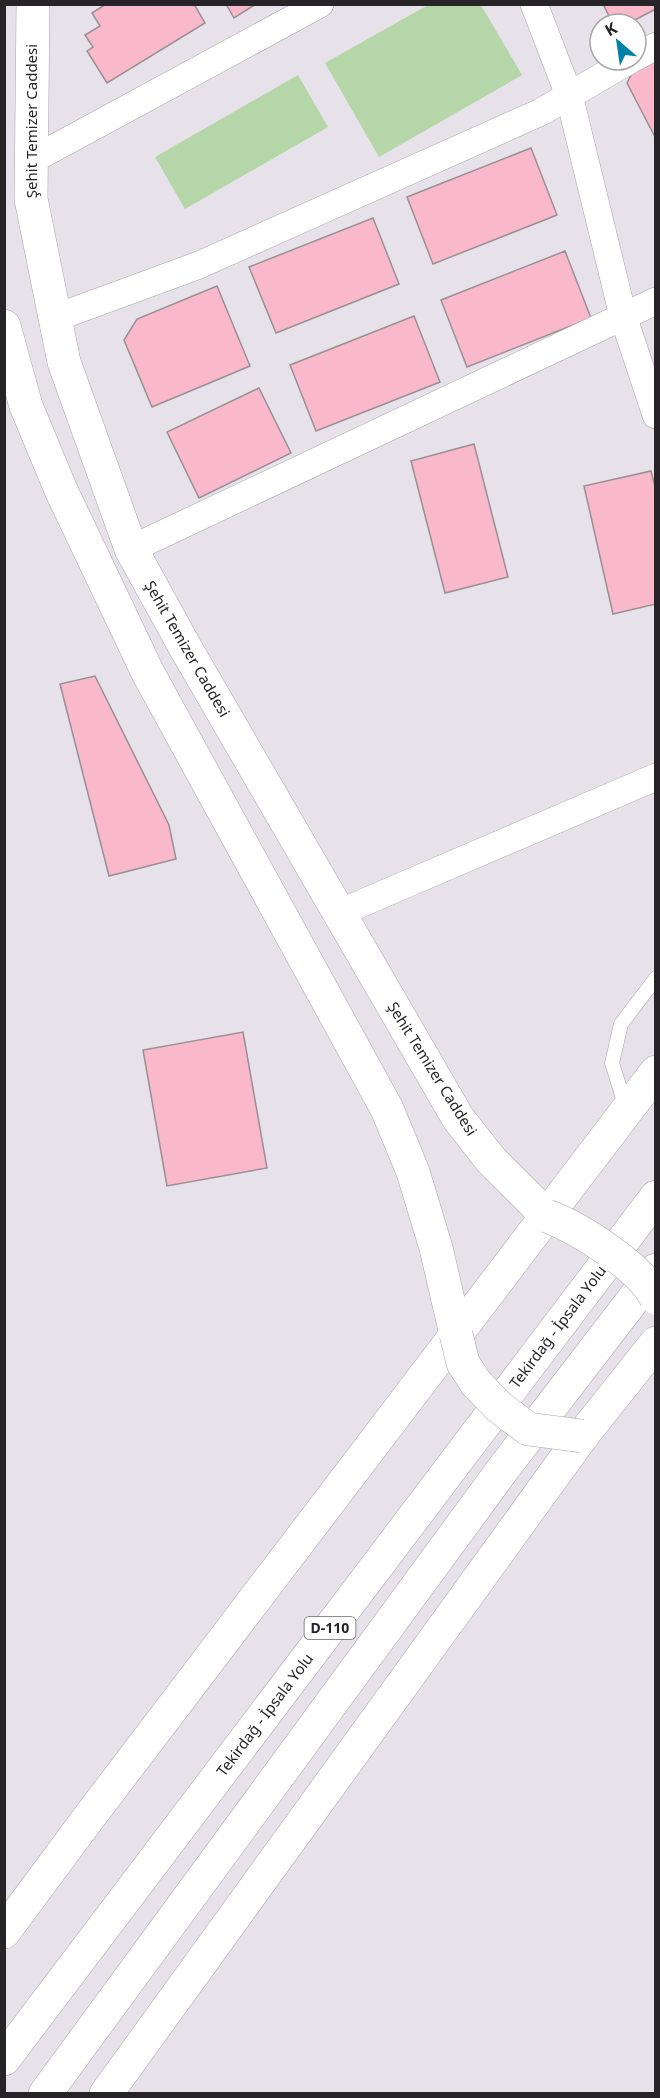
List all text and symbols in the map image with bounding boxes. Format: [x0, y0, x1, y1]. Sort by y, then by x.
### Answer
north arrow [588, 12, 648, 72]
text: K [601, 17, 621, 41]
street label: Şehit Temizer Caddesi [21, 44, 41, 198]
street label: Şehit Temizer Caddesi [141, 577, 235, 720]
street label: Şehit Temizer Caddesi [383, 998, 482, 1139]
street label: Tekirdağ - İpsala Yolu [504, 1261, 610, 1392]
road number: D-110 [304, 1617, 356, 1639]
street label: Tekirdağ - İpsala Yolu [211, 1649, 317, 1780]

